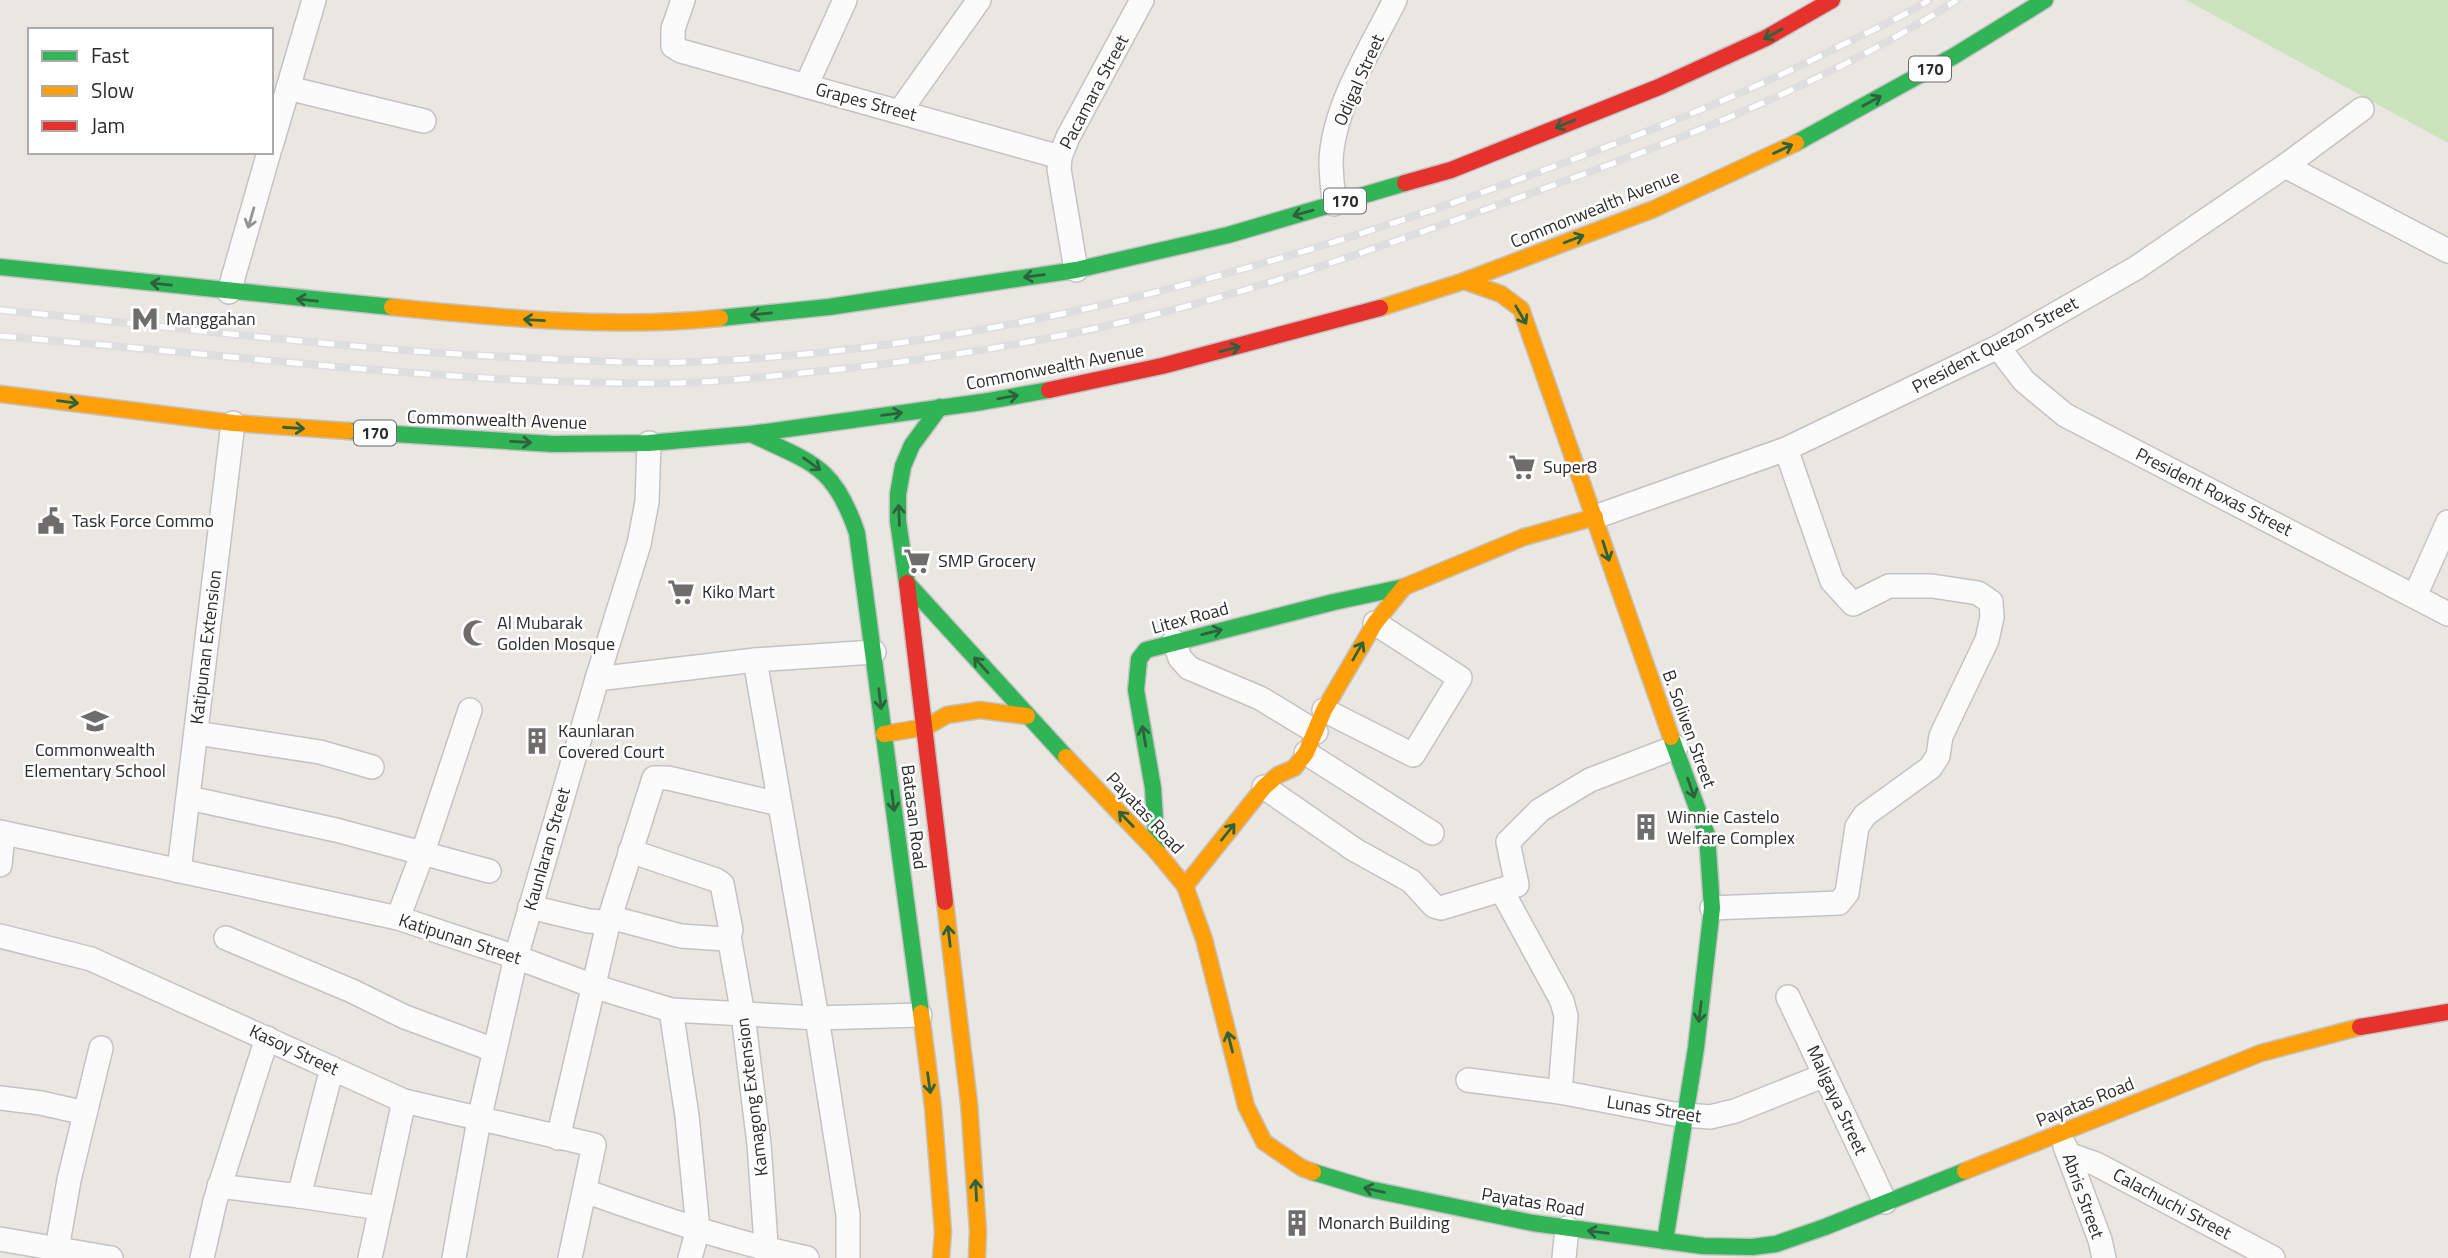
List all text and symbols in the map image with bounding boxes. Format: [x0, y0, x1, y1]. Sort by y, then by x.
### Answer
one-way arrow [1764, 27, 1784, 41]
legend [28, 28, 273, 154]
street label: Pacamara Street [1052, 29, 1135, 154]
street label: Odigal Street [1326, 29, 1391, 130]
text: Fast [91, 39, 130, 71]
road number: 170 [1909, 57, 1951, 82]
text: Slow [91, 74, 134, 106]
street label: Grapes Street [813, 75, 920, 128]
one-way arrow [1861, 94, 1882, 108]
text: Jam [91, 109, 125, 141]
one-way arrow [1554, 119, 1576, 132]
one-way arrow [1771, 142, 1793, 155]
street label: Commonwealth Avenue [1506, 162, 1684, 255]
road number: 170 [1324, 188, 1366, 214]
one-way arrow [243, 207, 256, 229]
one-way arrow [1292, 207, 1315, 220]
one-way arrow [1563, 232, 1584, 245]
one-way arrow [1023, 270, 1046, 283]
one-way arrow [150, 278, 173, 291]
street label: President Quezon Street [1907, 289, 2083, 400]
one-way arrow [297, 293, 319, 306]
metro station icon: Manggahan [130, 304, 160, 334]
one-way arrow [1514, 304, 1528, 324]
place label: Manggahan [166, 305, 256, 332]
one-way arrow [750, 308, 773, 321]
one-way arrow [523, 314, 546, 327]
street label: Commonwealth Avenue [964, 336, 1146, 397]
one-way arrow [1218, 342, 1241, 355]
one-way arrow [996, 390, 1019, 403]
one-way arrow [56, 396, 79, 409]
street label: Commonwealth Avenue [406, 403, 588, 436]
one-way arrow [880, 407, 903, 420]
road number: 170 [354, 420, 396, 446]
one-way arrow [282, 421, 305, 434]
one-way arrow [509, 436, 532, 449]
street label: President Roxas Street [2131, 440, 2298, 543]
supermarket icon: Super8 [1507, 452, 1537, 482]
place label: Super8 [1543, 453, 1597, 480]
one-way arrow [802, 457, 821, 472]
one-way arrow [892, 504, 905, 527]
public building icon: Task Force Commo [36, 506, 66, 536]
place label: Task Force Commo [72, 507, 214, 534]
one-way arrow [1600, 540, 1613, 562]
supermarket icon: SMP Grocery [902, 546, 932, 576]
place label: SMP Grocery [938, 547, 1036, 574]
street label: Katipunan Extension [183, 568, 228, 726]
supermarket icon: Kiko Mart [666, 577, 696, 607]
place label: Kiko Mart [702, 578, 775, 605]
street label: Litex Road [1148, 594, 1232, 641]
place label: Al Mubarak Golden Mosque [497, 609, 615, 657]
mosque icon: Al Mubarak Golden Mosque [461, 618, 491, 648]
one-way arrow [1200, 625, 1223, 638]
one-way arrow [1352, 642, 1366, 662]
one-way arrow [973, 656, 989, 674]
street label: B. Soliven Street [1656, 666, 1724, 792]
one-way arrow [874, 687, 887, 710]
school or university icon: Commonwealth Elementary School [80, 706, 110, 736]
place label: Kaunlaran Covered Court [558, 717, 665, 765]
one-way arrow [1137, 725, 1150, 748]
building icon: Kaunlaran Covered Court [522, 726, 552, 756]
place label: Commonwealth Elementary School [24, 736, 166, 784]
street label: Batasan Road [895, 763, 934, 871]
street label: Payatas Road [1100, 766, 1191, 860]
one-way arrow [1686, 777, 1698, 799]
street label: Kaunlaran Street [516, 783, 577, 914]
one-way arrow [886, 790, 899, 812]
place label: Winnie Castelo Welfare Complex [1667, 803, 1795, 851]
one-way arrow [1117, 811, 1134, 828]
building icon: Winnie Castelo Welfare Complex [1631, 812, 1661, 842]
one-way arrow [1220, 824, 1235, 842]
street label: Katipunan Street [395, 906, 525, 971]
one-way arrow [943, 925, 956, 948]
one-way arrow [1693, 1000, 1706, 1023]
street label: Kamagong Extension [728, 1016, 775, 1178]
street label: Kasoy Street [245, 1017, 344, 1082]
one-way arrow [1223, 1031, 1236, 1054]
street label: Maligaya Street [1800, 1040, 1875, 1160]
street label: Payatas Road [2032, 1070, 2138, 1133]
one-way arrow [923, 1071, 936, 1094]
street label: Lunas Street [1605, 1088, 1704, 1129]
street label: Abris Street [2056, 1149, 2112, 1243]
street label: Calachuchi Street [2108, 1161, 2237, 1247]
one-way arrow [970, 1179, 983, 1202]
street label: Payatas Road [1480, 1180, 1586, 1223]
one-way arrow [1363, 1183, 1386, 1197]
building icon: Monarch Building [1282, 1208, 1312, 1238]
place label: Monarch Building [1318, 1209, 1450, 1236]
one-way arrow [1587, 1225, 1609, 1238]

